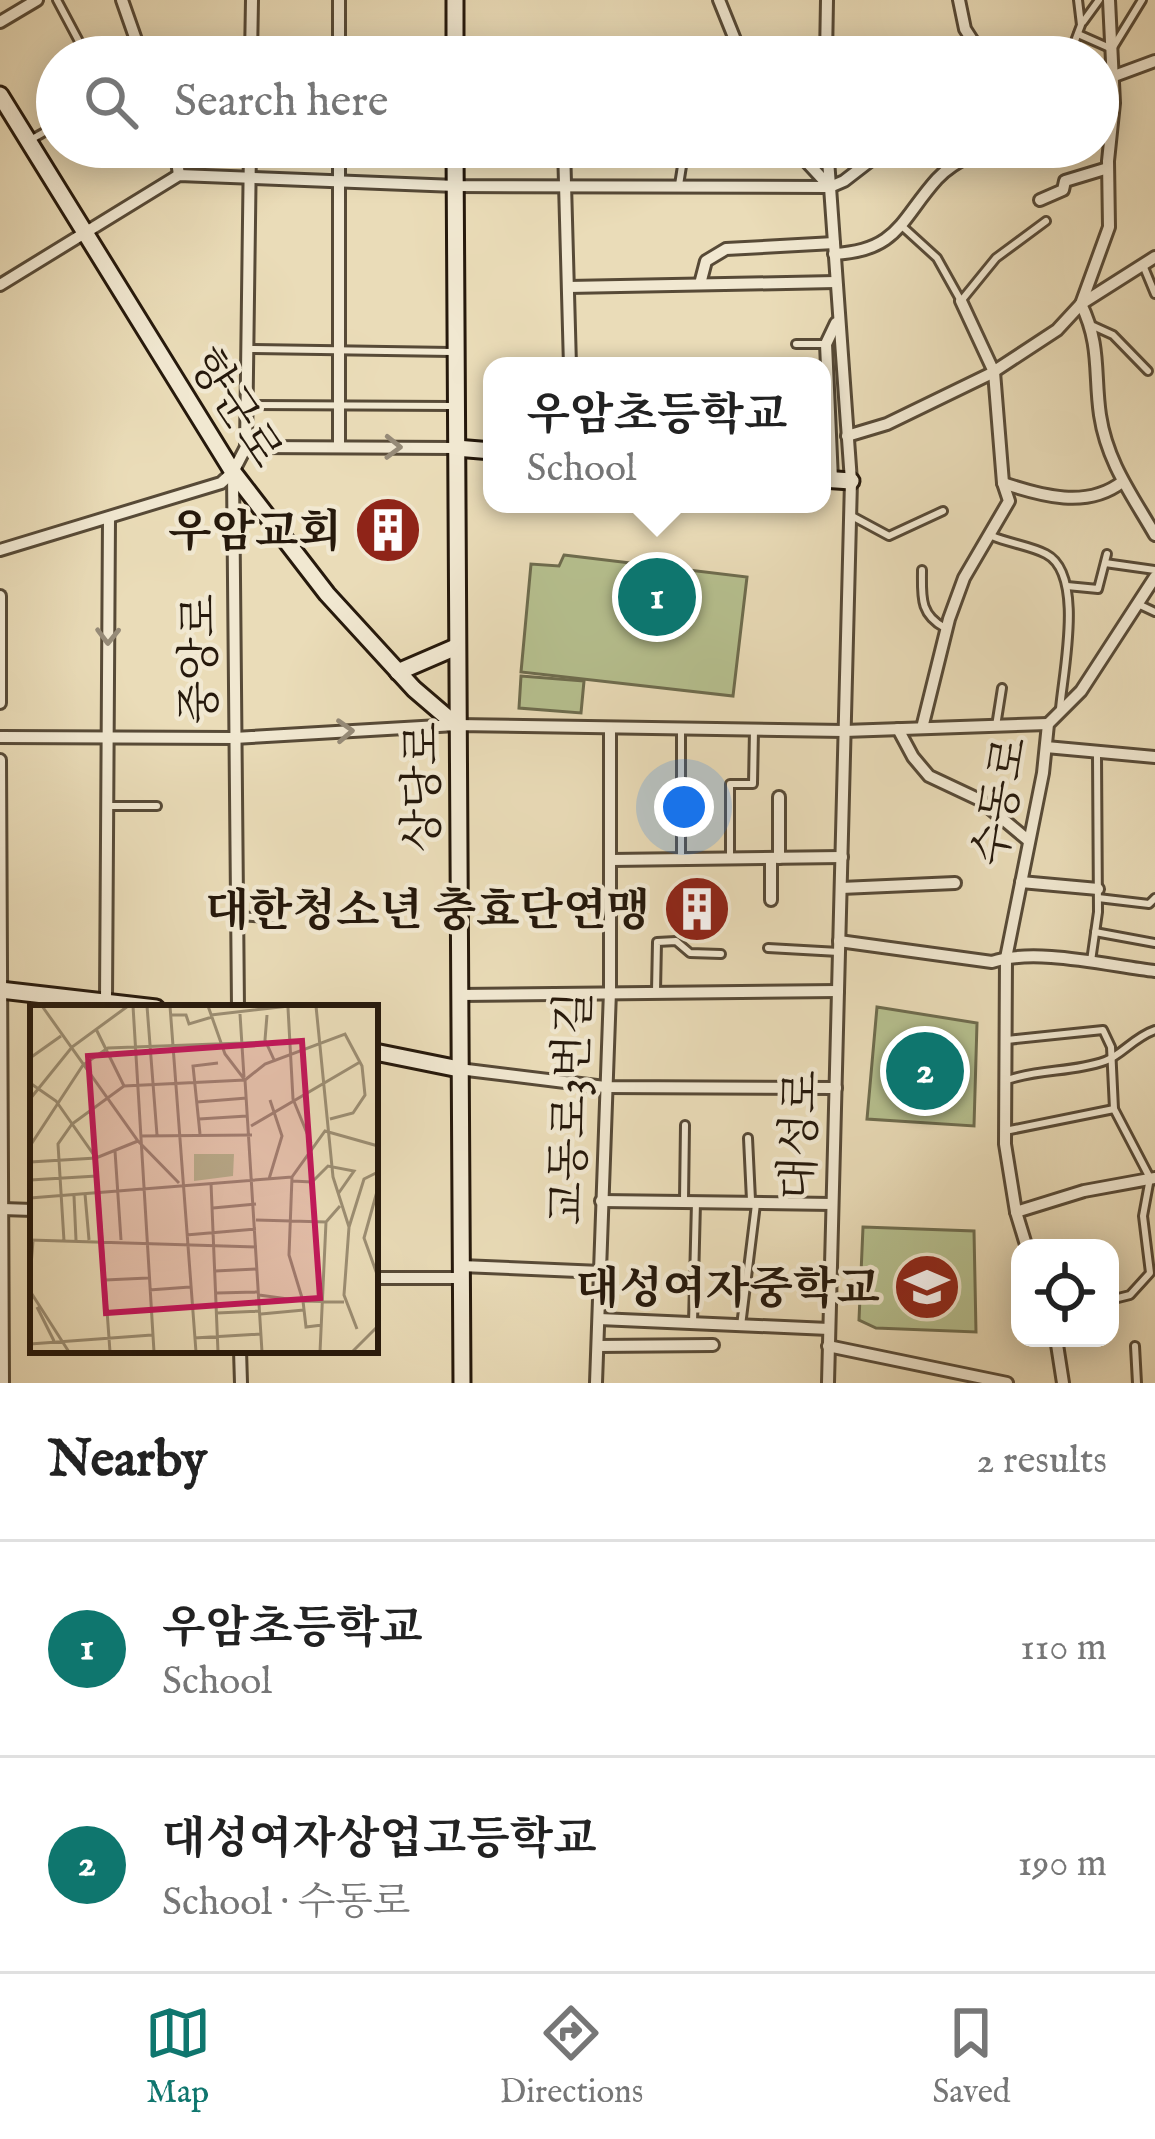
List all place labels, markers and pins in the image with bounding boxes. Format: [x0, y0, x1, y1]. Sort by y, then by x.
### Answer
building icon: 우암교회 [353, 495, 423, 565]
place label: 우암교회 [168, 505, 342, 562]
pin: 1 [618, 552, 696, 642]
building icon: 대한청소년 충효단연맹 [662, 874, 732, 944]
place label: 대한청소년 충효단연맹 [205, 884, 650, 941]
pin: 2 [886, 1026, 964, 1116]
school or university icon: 대성여자중학교 [892, 1252, 962, 1322]
place label: 대성여자중학교 [576, 1262, 880, 1319]

